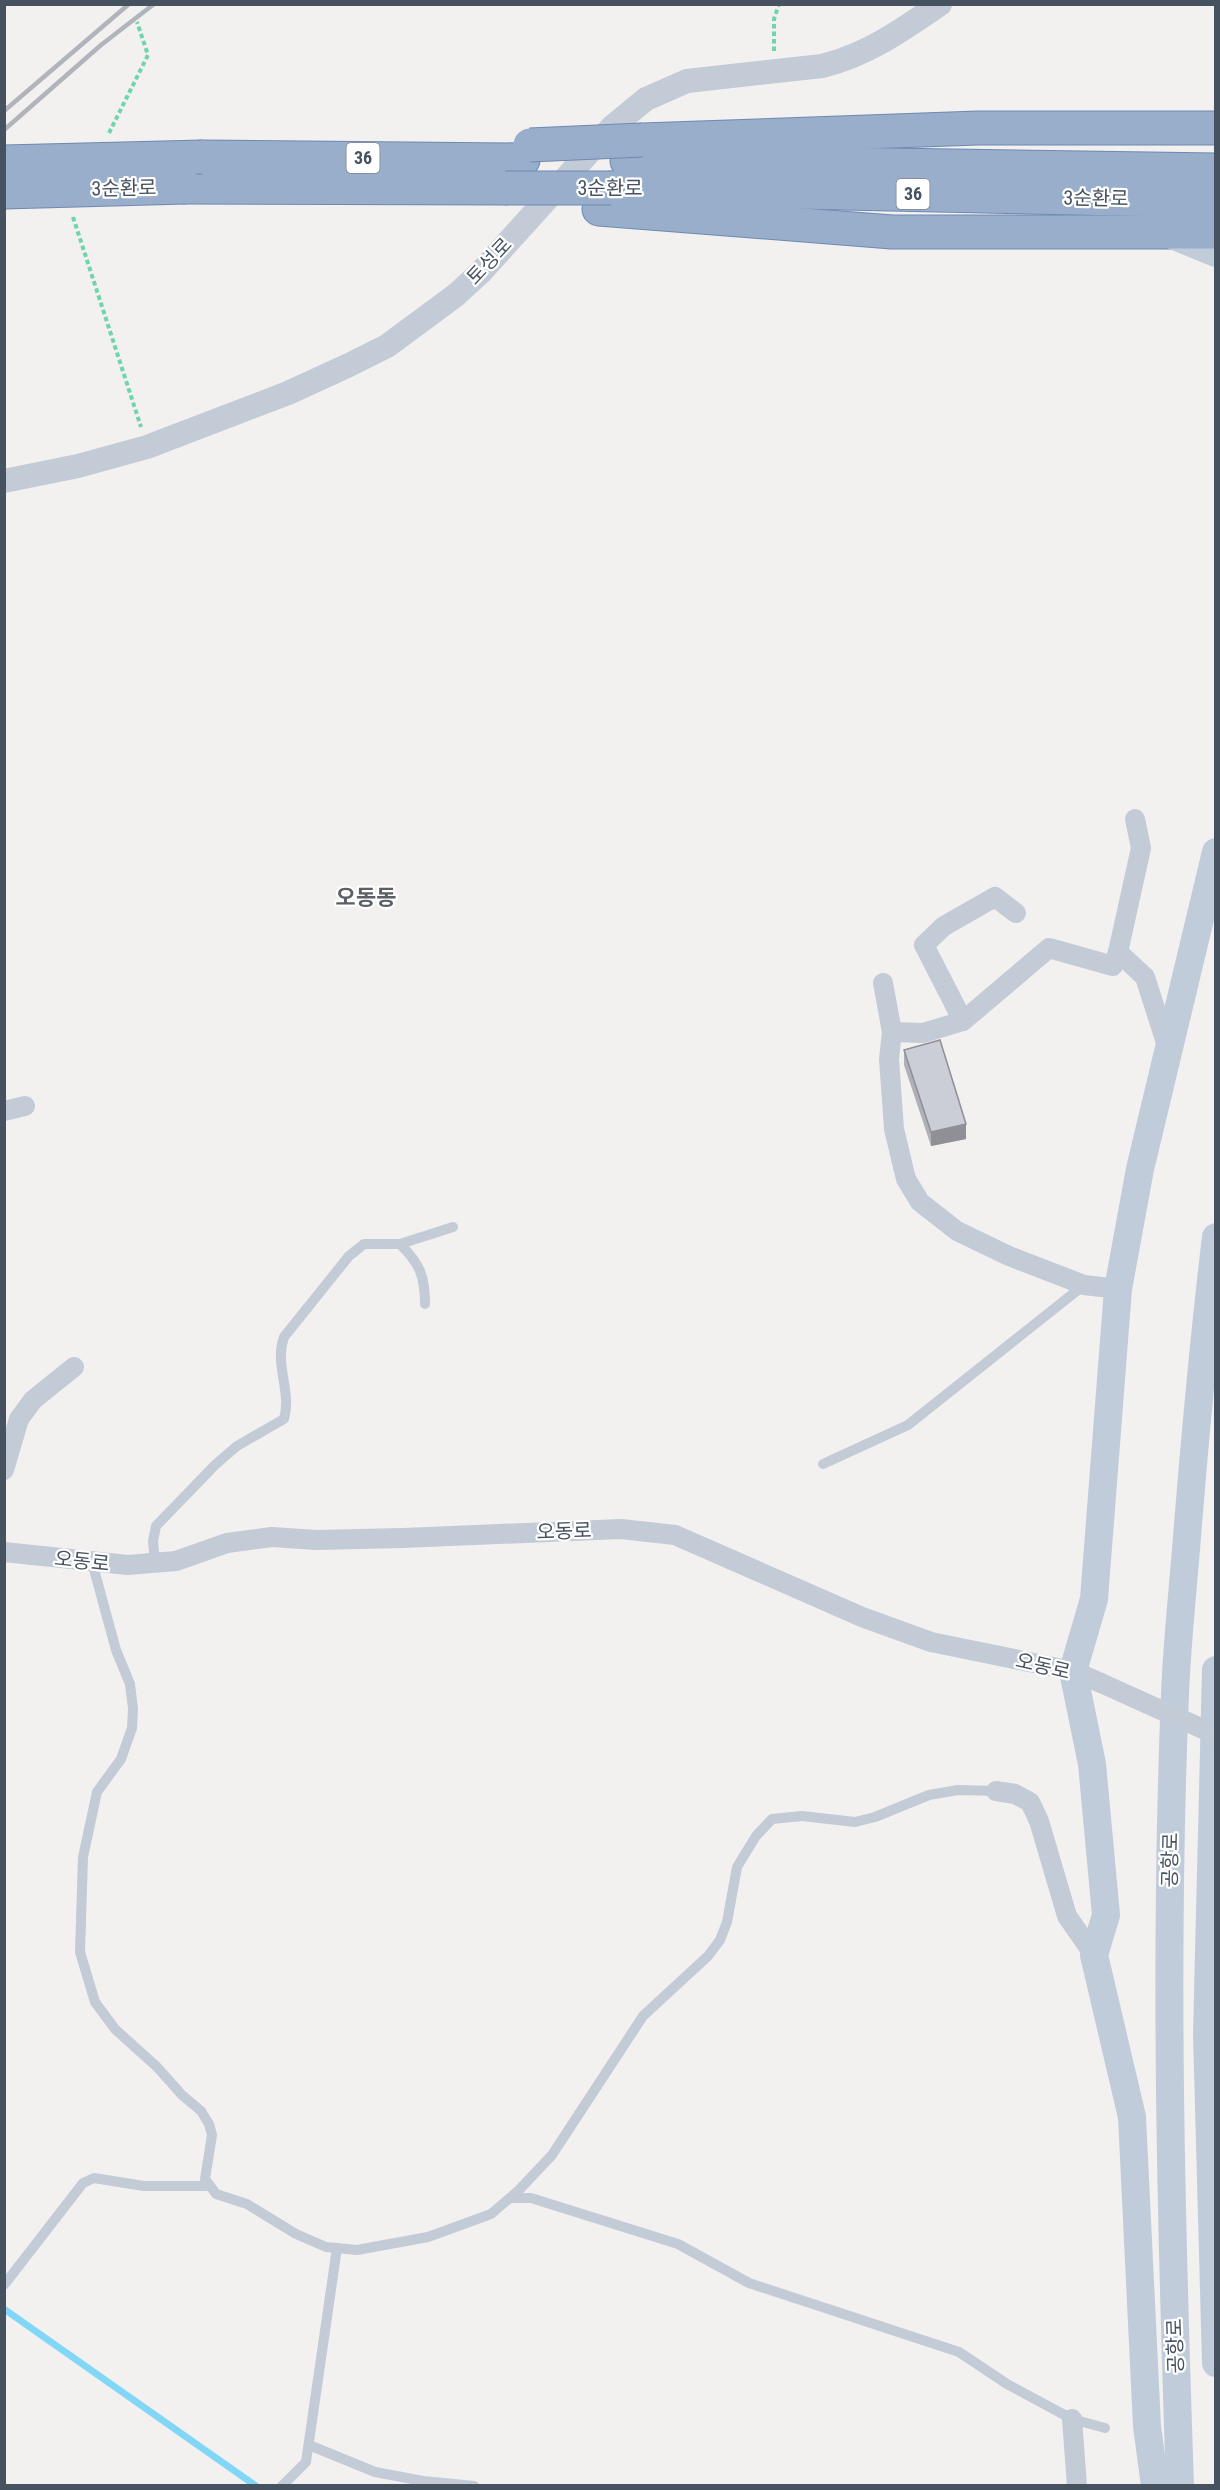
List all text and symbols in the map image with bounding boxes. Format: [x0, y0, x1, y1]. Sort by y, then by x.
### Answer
road number: 36 [346, 143, 380, 173]
street label: 3순환로 [91, 175, 157, 201]
street label: 3순환로 [577, 176, 643, 200]
road number: 36 [896, 179, 930, 209]
street label: 3순환로 [1063, 185, 1129, 211]
street label: 토성로 [461, 233, 517, 289]
district label: 오동동 [336, 885, 396, 910]
street label: 오동로 [536, 1518, 592, 1544]
street label: 오동로 [53, 1546, 111, 1576]
street label: 오동로 [1013, 1648, 1073, 1684]
street label: 공항로 [1158, 1832, 1182, 1888]
street label: 공항로 [1162, 2318, 1188, 2374]

